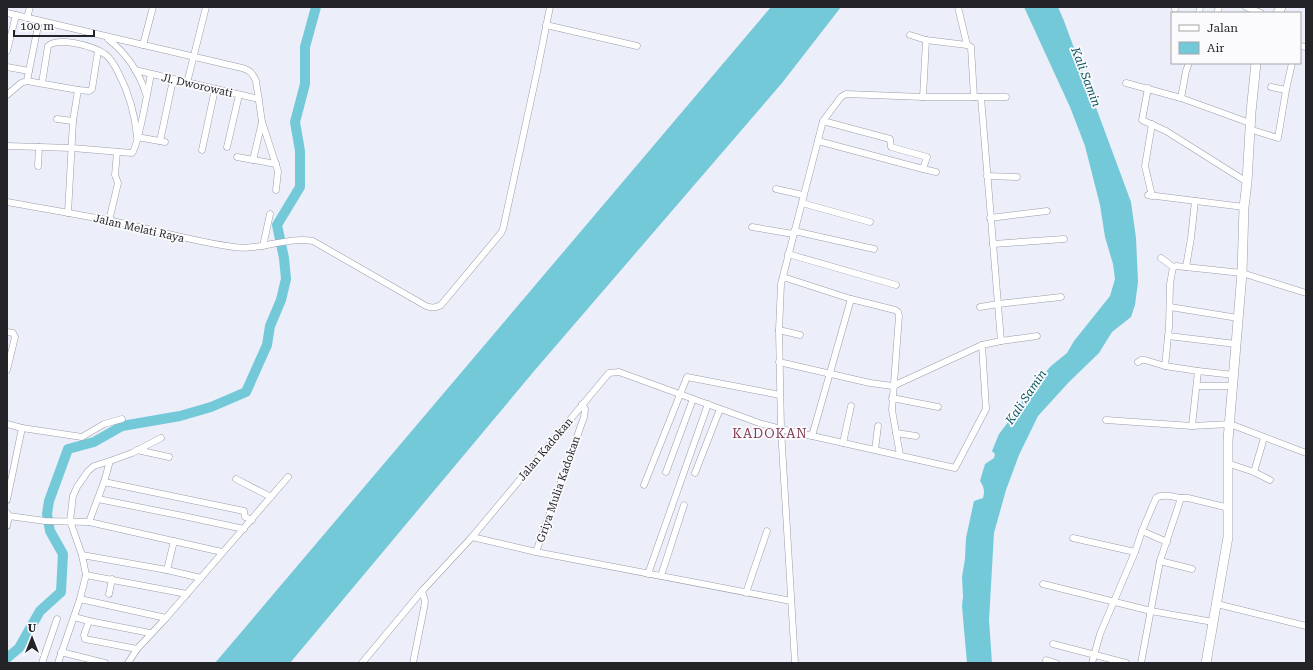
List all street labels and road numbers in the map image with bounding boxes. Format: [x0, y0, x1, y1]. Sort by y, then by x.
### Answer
street label: Jl. Dworowati [160, 71, 234, 100]
street label: Jalan Melati Raya [92, 212, 185, 245]
street label: Jalan Kadokan [515, 415, 576, 483]
street label: Griya Mulia Kadokan [534, 434, 583, 544]

